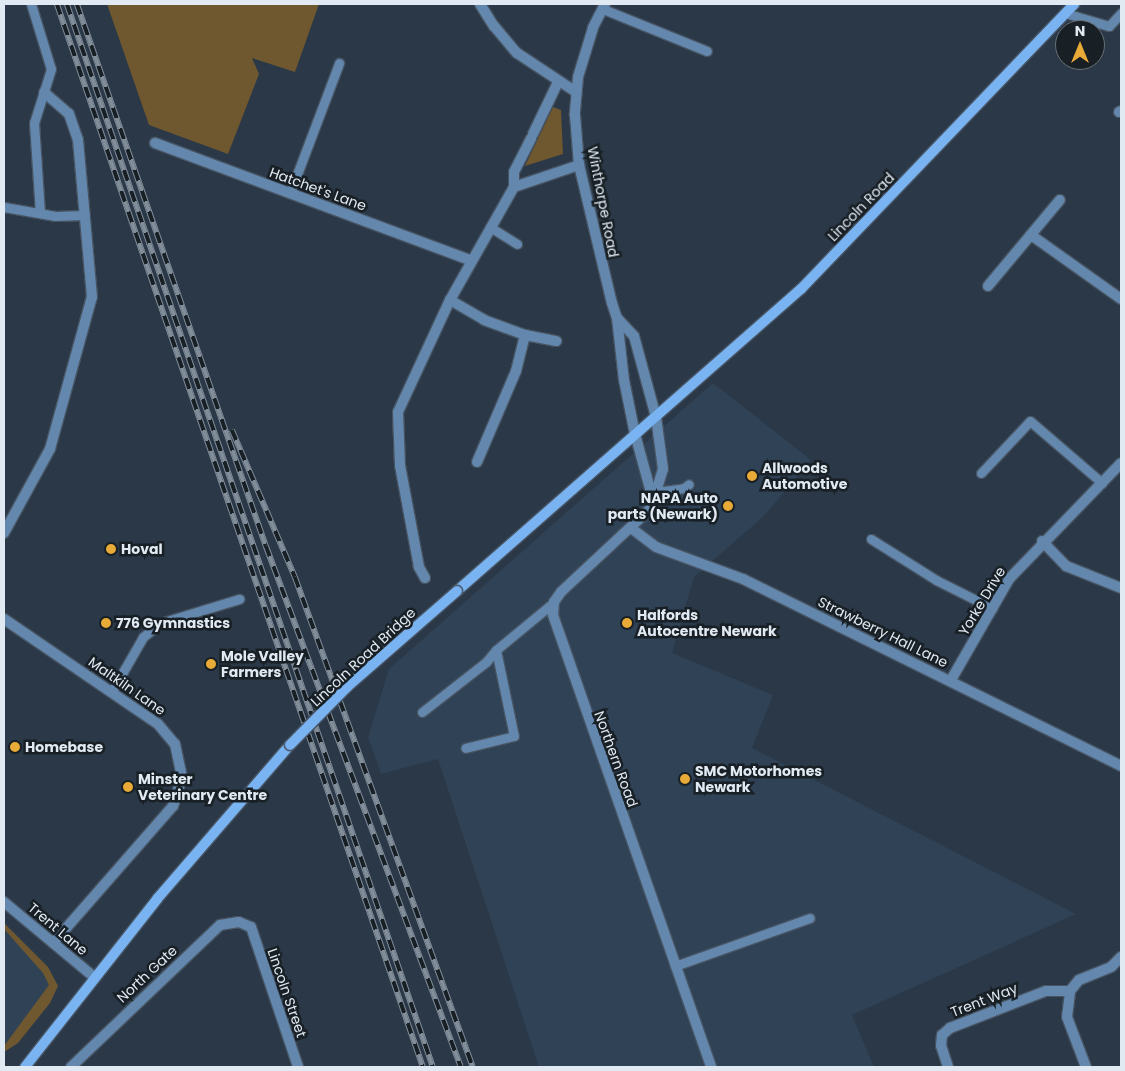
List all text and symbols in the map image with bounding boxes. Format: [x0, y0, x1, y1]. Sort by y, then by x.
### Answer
north arrow [1055, 20, 1105, 70]
text: N [1075, 21, 1085, 41]
street label: Winthorpe Road [584, 145, 622, 259]
street label: Hatchet's Lane [267, 164, 369, 214]
street label: Lincoln Road [824, 169, 898, 245]
place label: Allwoods Automotive [762, 460, 847, 492]
marker: Allwoods Automotive [746, 470, 758, 482]
place label: NAPA Auto parts (Newark) [608, 490, 718, 522]
marker: NAPA Auto parts (Newark) [722, 500, 734, 512]
place label: Hoval [121, 541, 163, 557]
marker: Hoval [105, 543, 117, 555]
street label: Yorke Drive [955, 564, 1009, 638]
street label: Strawberry Hall Lane [815, 593, 951, 671]
street label: Lincoln Road Bridge [307, 604, 419, 710]
place label: Halfords Autocentre Newark [637, 607, 777, 640]
place label: 776 Gymnastics [116, 615, 230, 631]
marker: 776 Gymnastics [100, 617, 112, 629]
marker: Halfords Autocentre Newark [621, 617, 633, 629]
place label: Mole Valley Farmers [221, 648, 304, 680]
street label: Maltkiln Lane [85, 653, 169, 719]
marker: Mole Valley Farmers [205, 658, 217, 670]
street label: Northern Road [591, 709, 641, 809]
place label: Homebase [25, 739, 103, 755]
marker: Homebase [9, 741, 21, 753]
place label: SMC Motorhomes Newark [695, 763, 822, 796]
place label: Minster Veterinary Centre [138, 771, 267, 804]
marker: SMC Motorhomes Newark [679, 773, 691, 785]
marker: Minster Veterinary Centre [122, 781, 134, 793]
street label: Trent Lane [25, 899, 91, 959]
street label: North Gate [113, 942, 181, 1006]
street label: Lincoln Street [264, 946, 310, 1040]
street label: Trent Way [948, 980, 1020, 1020]

